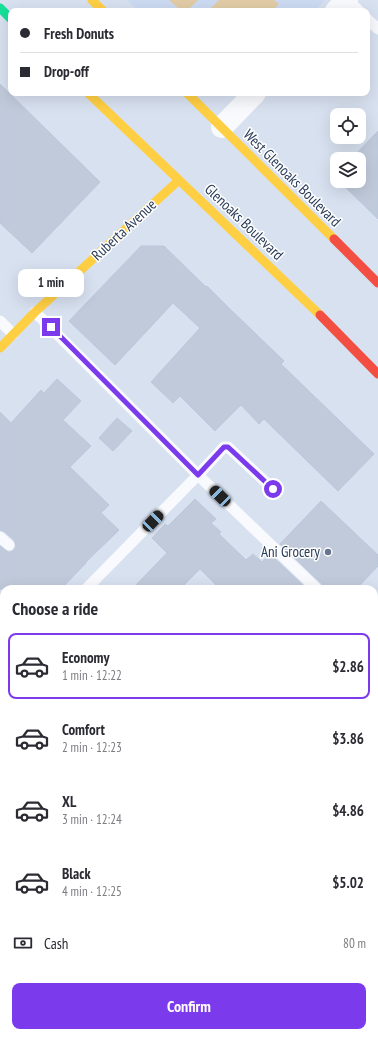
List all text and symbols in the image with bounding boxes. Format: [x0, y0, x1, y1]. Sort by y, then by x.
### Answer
text: Fresh Donuts [44, 24, 114, 43]
text: Drop-off [44, 62, 89, 81]
map controls [330, 108, 366, 188]
button: locate [330, 108, 366, 144]
street label: West Glenoaks Boulevard [240, 126, 344, 230]
button: layers [330, 152, 366, 188]
street label: Glenoaks Boulevard [201, 180, 287, 264]
street label: Ruberta Avenue [87, 195, 160, 264]
callout: 1 min [18, 269, 84, 297]
text: 1 min [38, 274, 64, 291]
route end [42, 318, 60, 336]
route start [264, 480, 282, 498]
car [207, 483, 233, 509]
car [140, 508, 166, 534]
place label: Ani Grocery [261, 542, 320, 561]
marker: Ani Grocery [323, 547, 333, 557]
text: Choose a ride [12, 597, 98, 620]
icon: car [14, 648, 50, 684]
text: Economy [62, 648, 110, 667]
text: $2.86 [332, 657, 364, 676]
text: 1 min · 12:22 [62, 667, 122, 684]
icon: car [14, 720, 50, 756]
text: Comfort [62, 720, 105, 739]
text: $3.86 [332, 729, 364, 748]
text: 2 min · 12:23 [62, 739, 122, 756]
icon: car [14, 792, 50, 828]
text: XL [62, 792, 76, 811]
text: $4.86 [332, 801, 364, 820]
text: 3 min · 12:24 [62, 811, 122, 828]
icon: car [14, 864, 50, 900]
text: Black [62, 864, 91, 883]
text: $5.02 [332, 873, 364, 892]
text: 4 min · 12:25 [62, 883, 122, 900]
icon: cash [12, 932, 34, 954]
text: Cash [44, 934, 68, 953]
text: 80 m [343, 935, 366, 952]
button: Confirm [12, 983, 366, 1029]

